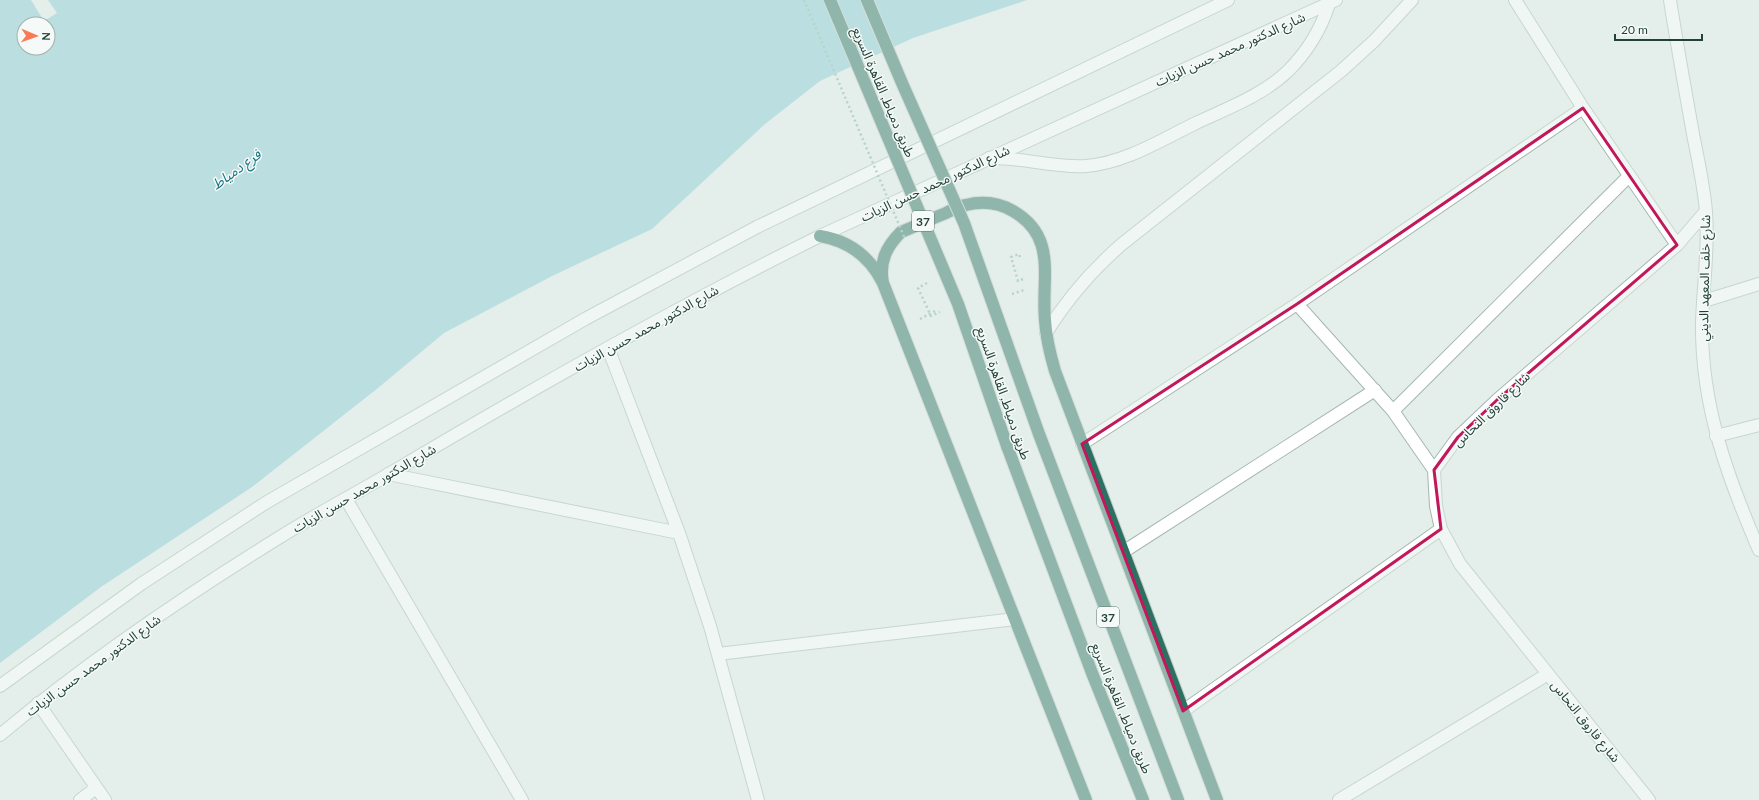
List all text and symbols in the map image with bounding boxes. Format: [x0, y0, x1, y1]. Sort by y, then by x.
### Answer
street label: شارع الدكتور محمد حسن الزيات [1152, 9, 1309, 92]
north arrow [16, 16, 56, 56]
scale bar [1615, 16, 1702, 42]
text: 20 m [1621, 22, 1648, 37]
street label: طريق دمياط, القاهرة السريع [847, 24, 919, 161]
text: N [40, 32, 53, 41]
street label: شارع الدكتور محمد حسن الزيات [858, 141, 1013, 227]
water label: فرع دمياط [208, 145, 266, 195]
road number: 37 [912, 211, 934, 231]
street label: شارع خلف المعهد الديني [1695, 215, 1716, 342]
street label: شارع الدكتور محمد حسن الزيات [571, 282, 722, 377]
street label: طريق دمياط, القاهرة السريع [971, 324, 1034, 463]
street label: شارع فاروق النحاس [1449, 368, 1535, 452]
street label: شارع الدكتور محمد حسن الزيات [290, 440, 440, 538]
road number: 37 [1097, 607, 1119, 627]
street label: شارع الدكتور محمد حسن الزيات [22, 611, 165, 722]
street label: طريق دمياط, القاهرة السريع [1086, 640, 1156, 777]
street label: شارع فاروق النحاس [1546, 677, 1624, 767]

